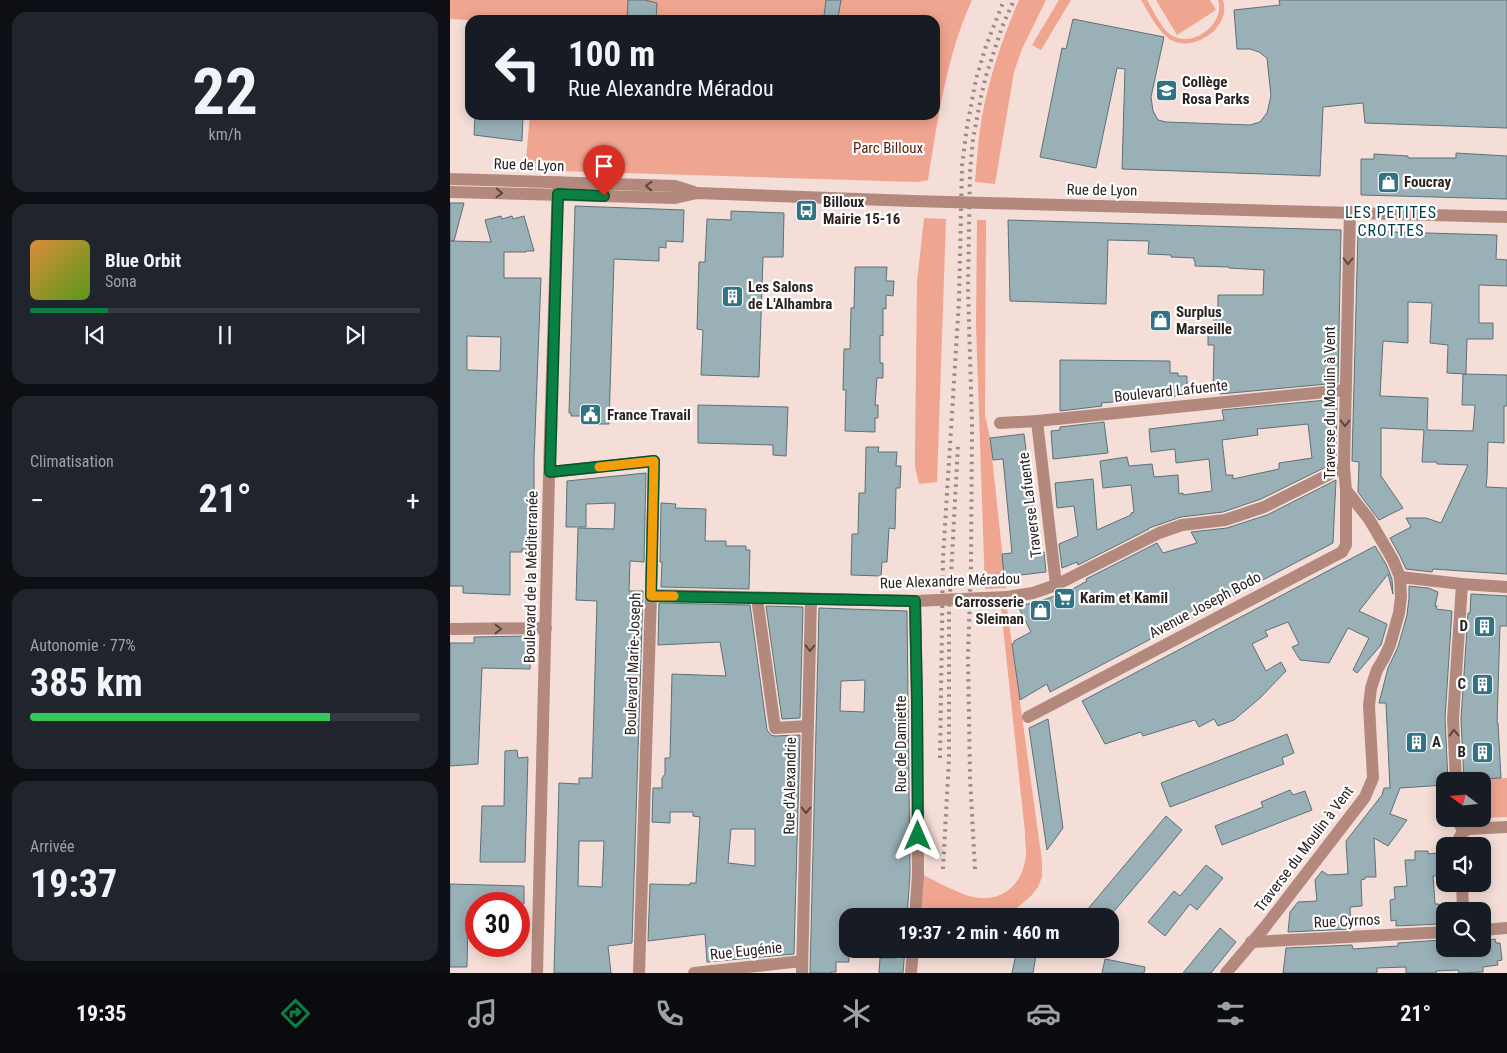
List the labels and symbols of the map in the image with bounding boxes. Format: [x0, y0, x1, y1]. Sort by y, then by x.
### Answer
place label: Collège Rosa Parks [1182, 73, 1250, 108]
school or university icon: Collège Rosa Parks [1154, 79, 1178, 103]
park label: Parc Billoux [853, 139, 923, 157]
pin [583, 145, 625, 196]
street label: Rue de Lyon [493, 155, 565, 175]
shop icon: Foucray [1376, 170, 1400, 194]
place label: Foucray [1404, 173, 1451, 191]
one-way arrow [645, 180, 653, 191]
street label: Rue de Lyon [1066, 180, 1138, 200]
one-way arrow [495, 187, 503, 198]
place label: Billoux Mairie 15-16 [823, 193, 901, 228]
bus stop icon: Billoux Mairie 15-16 [795, 199, 819, 223]
district label: LES PETITES CROTTES [1345, 203, 1437, 240]
one-way arrow [1343, 257, 1353, 265]
place label: Les Salons de L'Alhambra [748, 278, 832, 313]
building icon: Les Salons de L'Alhambra [720, 284, 744, 308]
place label: Surplus Marseille [1176, 303, 1232, 338]
shop icon: Surplus Marseille [1148, 309, 1172, 333]
street label: Traverse du Moulin à Vent [1321, 326, 1339, 480]
street label: Boulevard Lafuente [1113, 376, 1229, 406]
public building icon: France Travail [579, 403, 603, 427]
place label: France Travail [607, 406, 691, 424]
one-way arrow [1339, 419, 1350, 427]
street label: Traverse Lafuente [1015, 451, 1045, 559]
street label: Boulevard de la Méditerranée [520, 491, 542, 663]
street label: Avenue Joseph Bodo [1146, 568, 1264, 642]
street label: Rue Alexandre Méradou [880, 570, 1020, 592]
supermarket icon: Karim et Kamil [1052, 586, 1076, 610]
place label: Karim et Kamil [1080, 589, 1168, 607]
street label: Boulevard Marie-Joseph [622, 592, 644, 736]
place label: Carrosserie Sleiman [955, 593, 1024, 628]
shop icon: Carrosserie Sleiman [1028, 599, 1052, 623]
building icon: D [1472, 614, 1496, 638]
place label: D [1460, 617, 1468, 635]
one-way arrow [494, 624, 502, 634]
one-way arrow [804, 644, 815, 652]
building icon: C [1470, 672, 1494, 696]
place label: C [1457, 675, 1466, 693]
street label: Rue de Damiette [892, 695, 910, 793]
one-way arrow [1449, 728, 1459, 736]
building icon: A [1404, 730, 1428, 754]
place label: A [1432, 733, 1441, 751]
street label: Rue d'Alexandrie [780, 737, 800, 835]
building icon: B [1470, 740, 1494, 764]
place label: B [1458, 743, 1466, 761]
north arrow [1436, 772, 1491, 828]
street label: Traverse du Moulin à Vent [1251, 782, 1357, 916]
one-way arrow [800, 807, 811, 815]
position arrow [891, 809, 943, 861]
speed limit sign: 30 [465, 892, 530, 957]
street label: Rue Cyrnos [1313, 910, 1381, 932]
street label: Rue Eugénie [709, 938, 783, 964]

